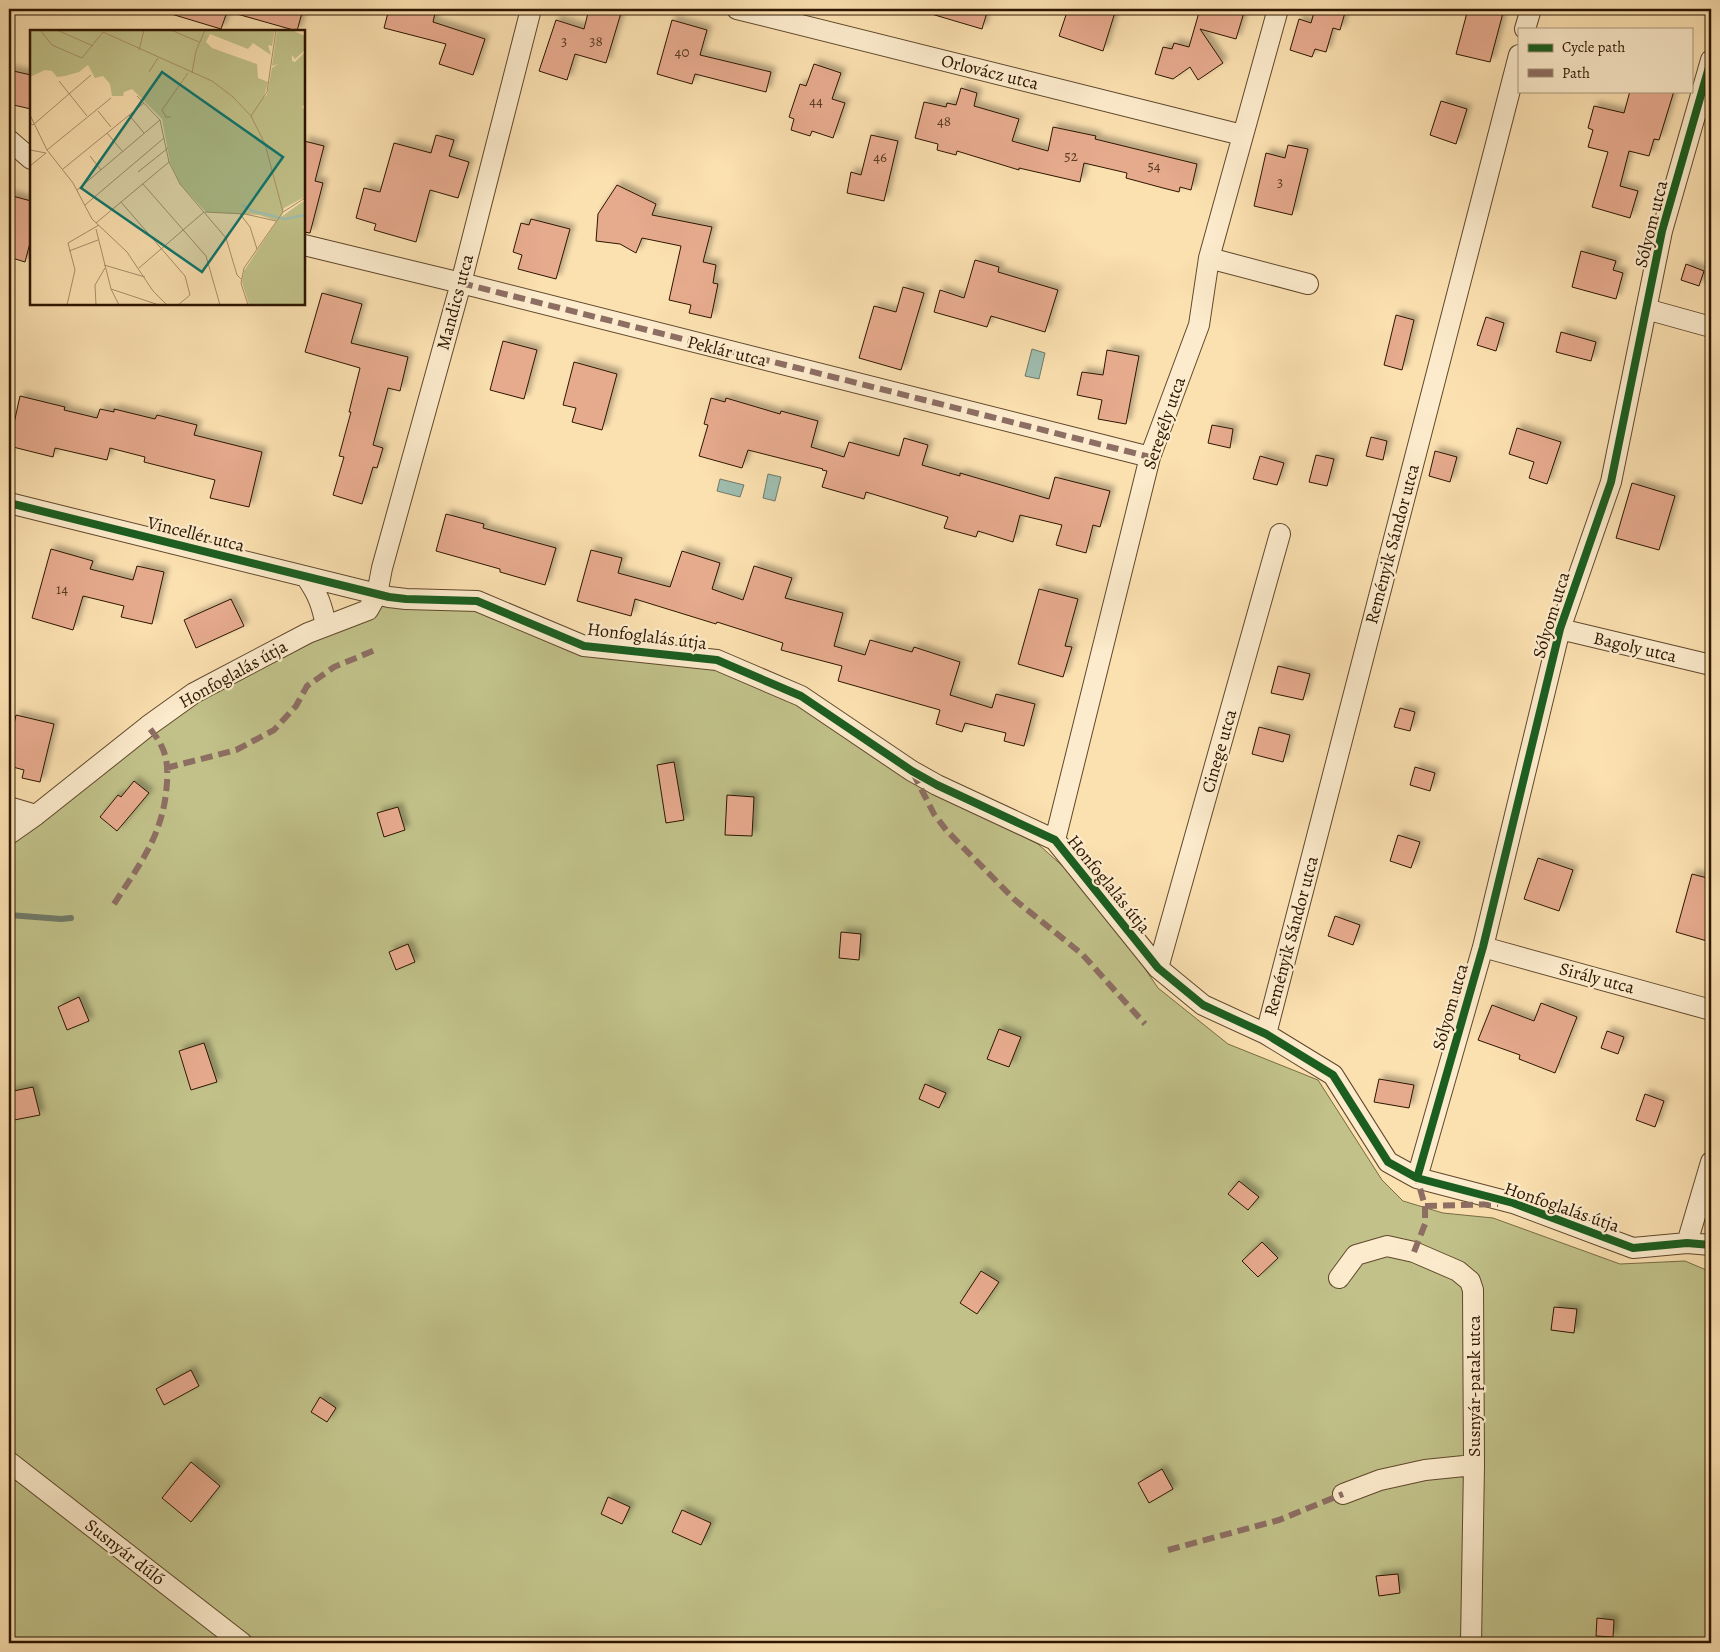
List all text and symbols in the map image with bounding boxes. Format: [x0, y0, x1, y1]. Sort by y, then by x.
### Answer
legend [1518, 28, 1692, 92]
inset map [30, 30, 305, 305]
house number: 3 [561, 31, 567, 51]
house number: 38 [589, 31, 603, 51]
text: Cycle path [1562, 37, 1625, 57]
house number: 40 [675, 42, 689, 62]
street label: Orlovácz utca [939, 48, 1042, 96]
text: Path [1562, 63, 1590, 83]
house number: 44 [809, 91, 823, 111]
house number: 48 [937, 111, 951, 131]
house number: 52 [1064, 146, 1078, 166]
house number: 46 [873, 147, 887, 167]
house number: 54 [1147, 156, 1161, 176]
house number: 3 [1277, 172, 1283, 192]
street label: Sólyom utca [1629, 177, 1674, 270]
street label: Mandics utca [431, 251, 479, 352]
street label: Peklár utca [685, 330, 770, 373]
street label: Seregély utca [1137, 373, 1191, 472]
street label: Reményik Sándor utca [1359, 461, 1425, 627]
street label: Vincellér utca [144, 510, 248, 558]
street label: Sólyom utca [1526, 568, 1576, 661]
house number: 14 [56, 579, 68, 599]
street label: Honfoglalás útja [586, 617, 709, 655]
street label: Bagoly utca [1591, 626, 1680, 668]
street label: Honfoglalás útja [174, 634, 292, 714]
street label: Cinege utca [1196, 706, 1243, 796]
street label: Honfoglalás útja [1062, 830, 1157, 939]
street label: Reményik Sándor utca [1258, 853, 1324, 1019]
street label: Sirály utca [1557, 956, 1638, 1000]
street label: Sólyom utca [1426, 960, 1474, 1053]
street label: Honfoglalás útja [1501, 1176, 1623, 1238]
street label: Susnyár-patak utca [1462, 1315, 1486, 1457]
street label: Susnyár dűlő [80, 1513, 170, 1591]

